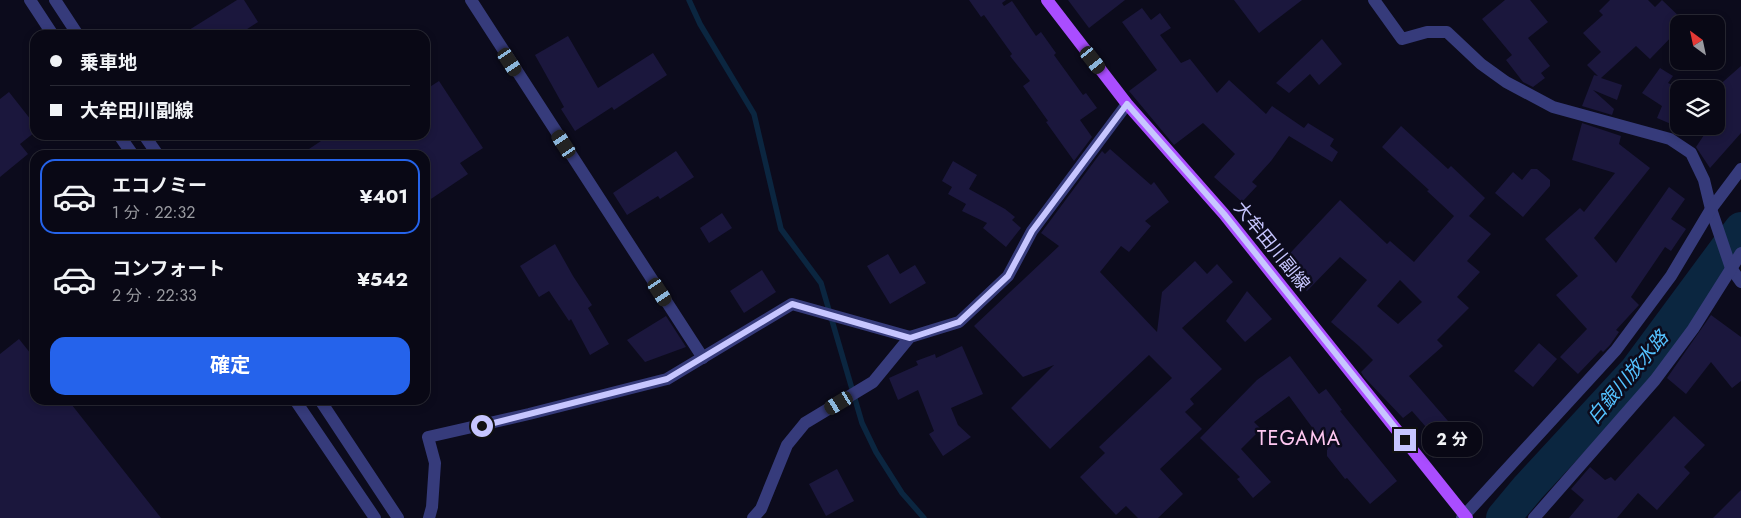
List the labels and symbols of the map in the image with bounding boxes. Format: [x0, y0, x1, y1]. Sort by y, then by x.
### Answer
north arrow [1670, 15, 1725, 70]
car [1077, 44, 1108, 76]
car [495, 45, 524, 79]
car [549, 127, 578, 161]
street label: 大牟田川副線 [1228, 196, 1316, 296]
car [645, 275, 674, 309]
water label: 白銀川放水路 [1580, 323, 1676, 430]
car [822, 389, 855, 417]
route start [471, 415, 493, 437]
callout: 2 分 [1422, 422, 1482, 458]
district label: TEGAMA [1257, 424, 1341, 453]
route end [1394, 429, 1416, 451]

